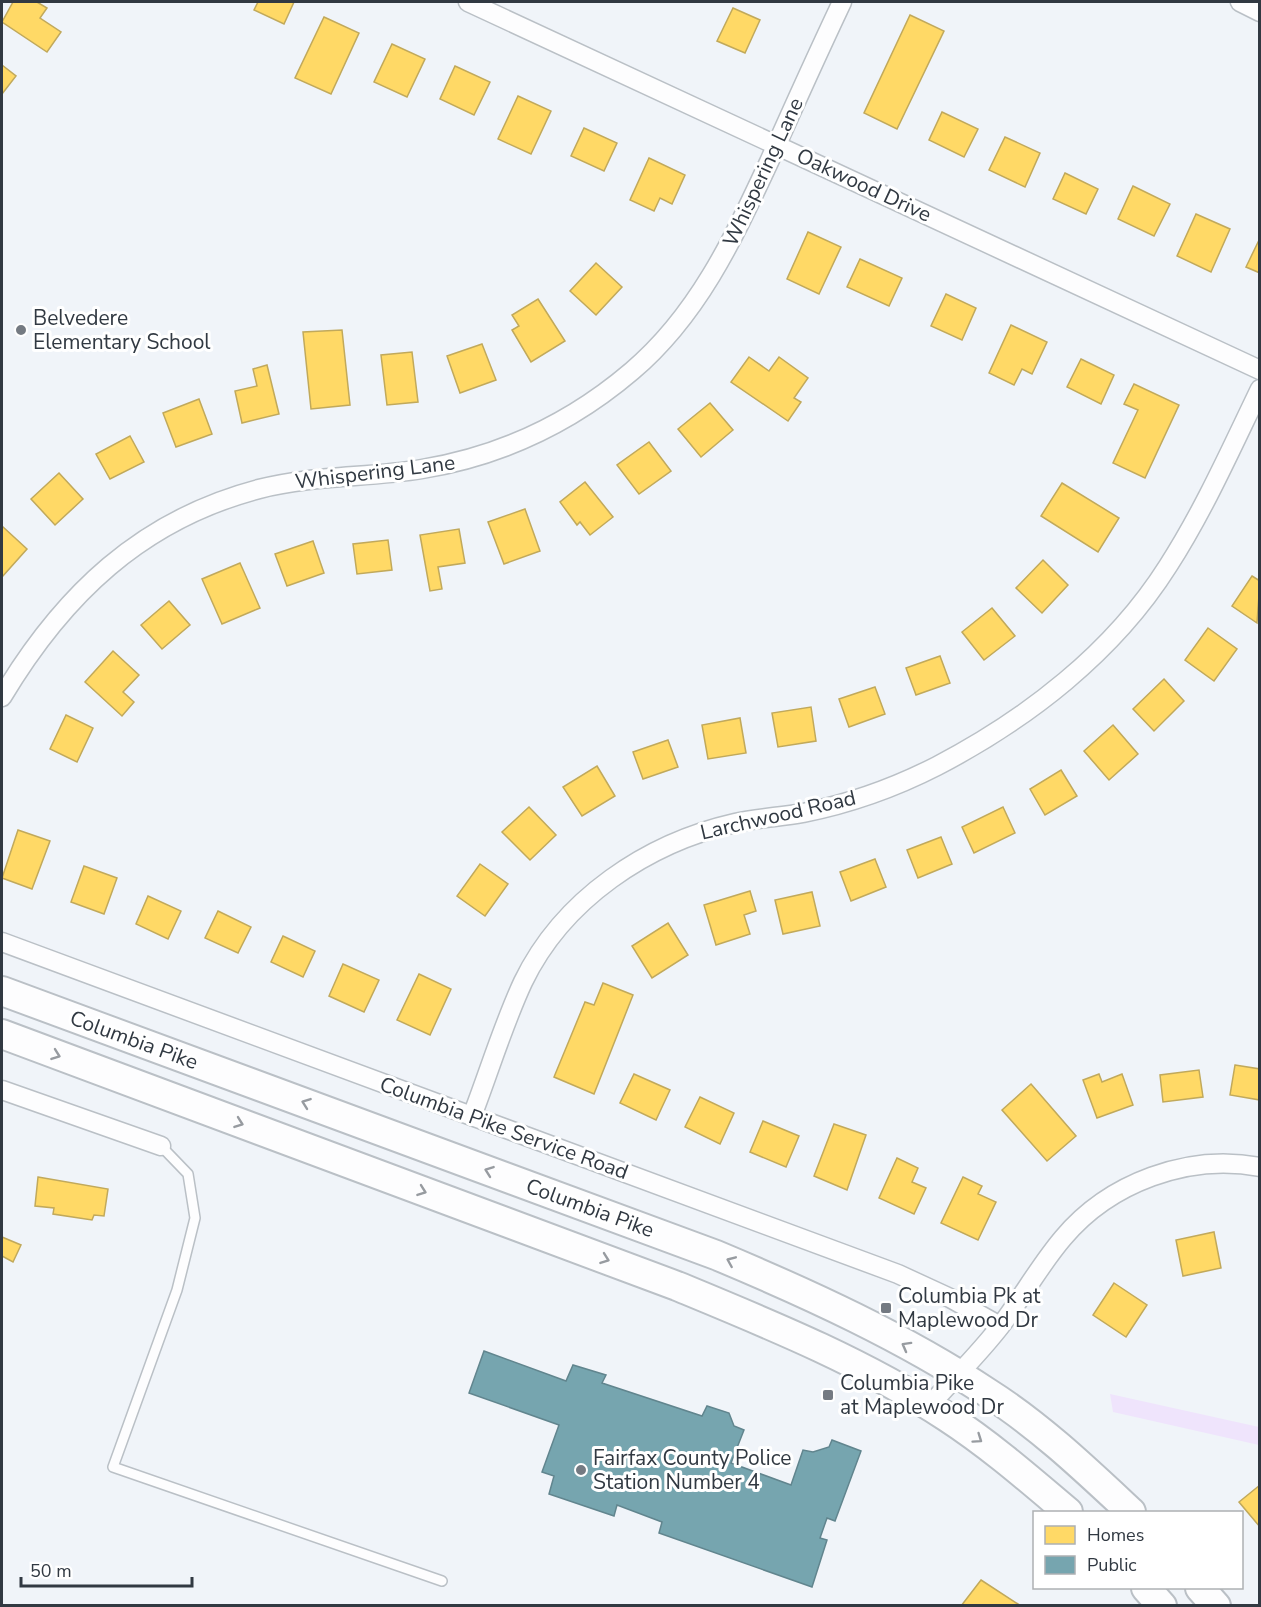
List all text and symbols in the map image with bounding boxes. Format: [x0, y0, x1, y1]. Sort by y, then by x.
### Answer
street label: Whispering Lane [716, 93, 810, 251]
street label: Oakwood Drive [792, 142, 936, 228]
place label: Belvedere Elementary School [33, 304, 211, 356]
marker: Belvedere Elementary School [14, 323, 28, 337]
street label: Whispering Lane [293, 448, 457, 496]
street label: Larchwood Road [697, 783, 859, 847]
street label: Columbia Pike [66, 1004, 202, 1076]
one-way arrow [50, 1047, 61, 1060]
street label: Columbia Pike Service Road [376, 1070, 632, 1186]
one-way arrow [301, 1098, 312, 1111]
one-way arrow [233, 1115, 244, 1128]
one-way arrow [484, 1166, 495, 1178]
street label: Columbia Pike [522, 1172, 658, 1244]
one-way arrow [416, 1183, 427, 1196]
one-way arrow [598, 1252, 609, 1264]
one-way arrow [726, 1256, 737, 1268]
place label: Columbia Pk at Maplewood Dr [898, 1282, 1041, 1334]
marker: Columbia Pk at Maplewood Dr [879, 1301, 893, 1315]
one-way arrow [902, 1342, 912, 1353]
place label: Columbia Pike at Maplewood Dr [840, 1369, 1004, 1421]
marker: Columbia Pike at Maplewood Dr [821, 1388, 835, 1402]
one-way arrow [971, 1432, 982, 1443]
place label: Fairfax County Police Station Number 4 [593, 1444, 791, 1496]
marker: Fairfax County Police Station Number 4 [574, 1463, 588, 1477]
legend [1033, 1511, 1243, 1589]
text: Homes [1087, 1523, 1144, 1547]
scale bar [21, 1550, 192, 1588]
text: Public [1087, 1553, 1137, 1577]
text: 50 m [30, 1559, 72, 1583]

